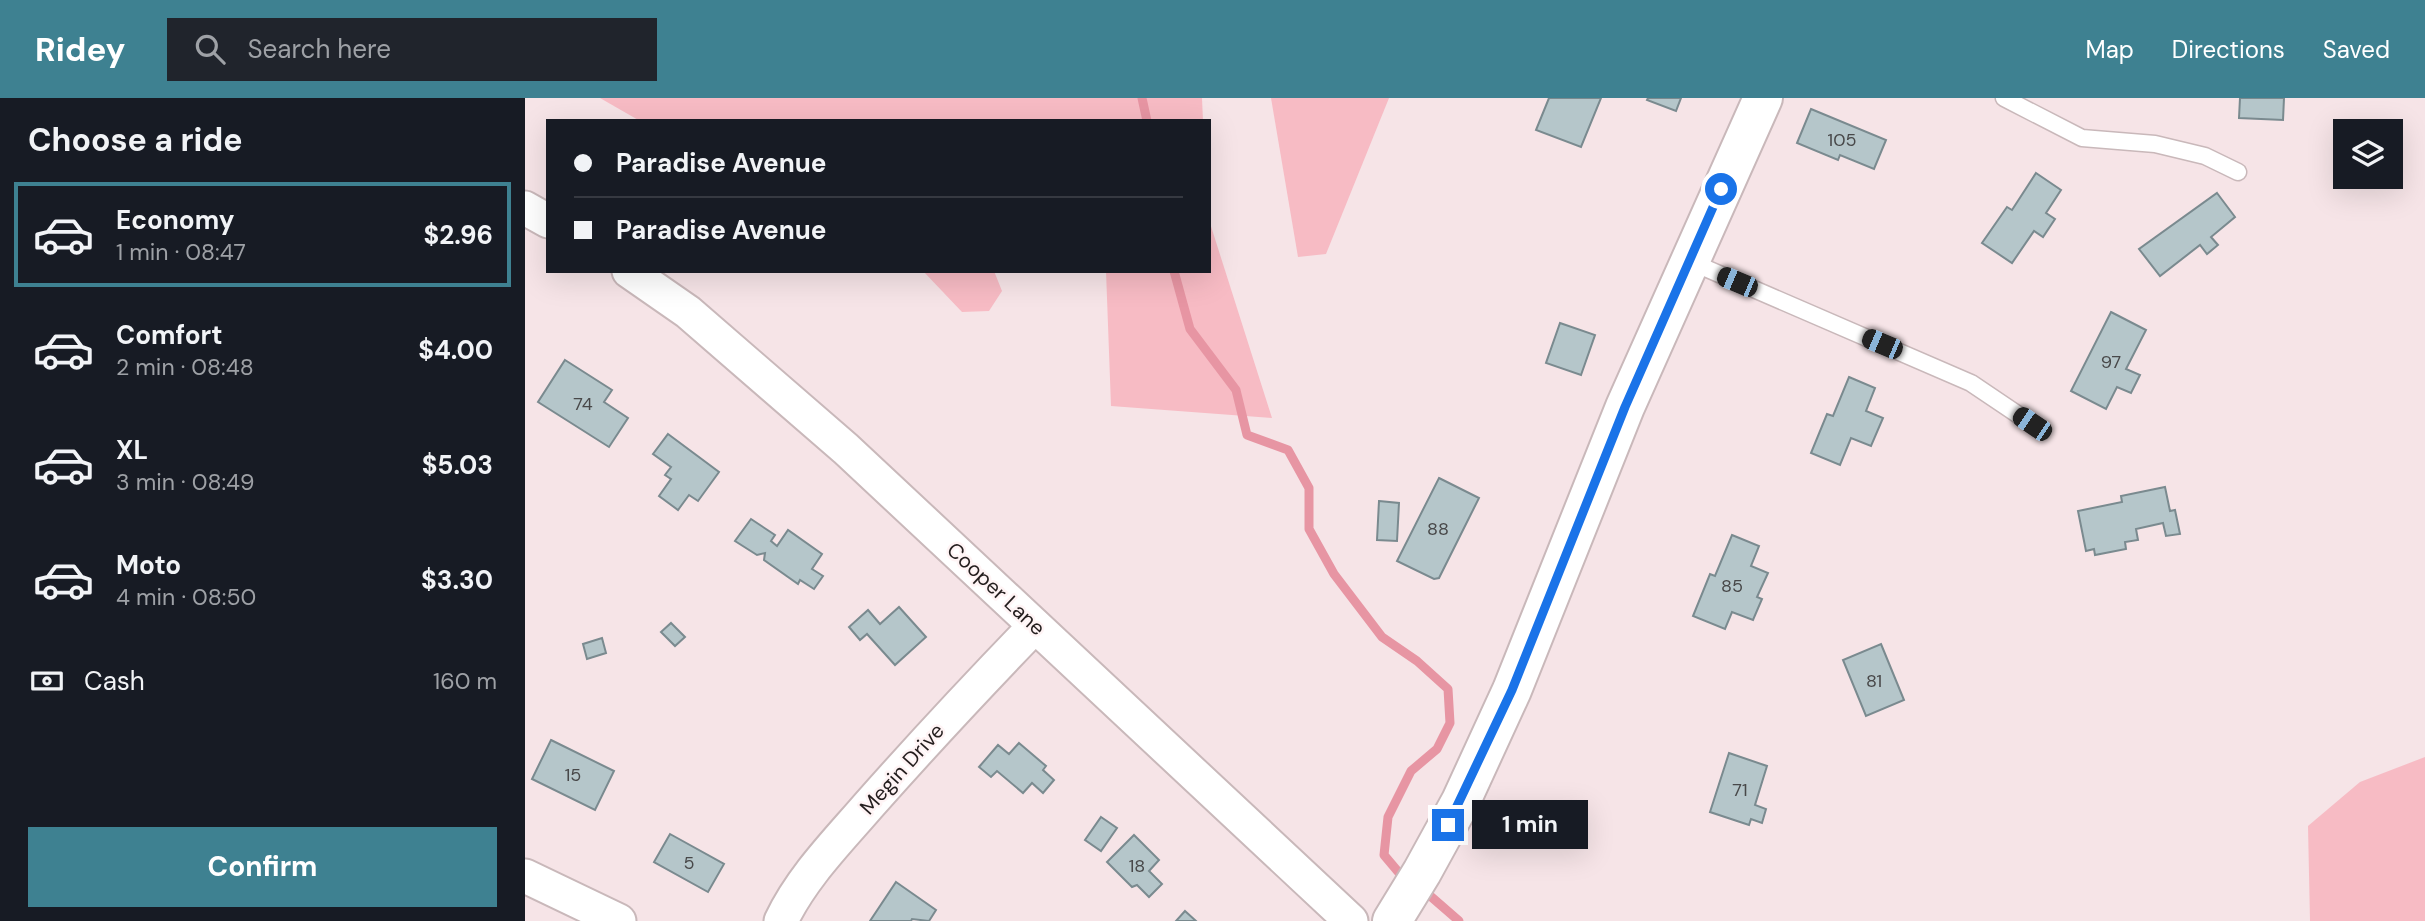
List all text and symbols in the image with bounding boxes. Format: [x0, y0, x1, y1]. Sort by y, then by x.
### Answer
search box [167, 18, 657, 81]
text: Ridey [35, 28, 125, 71]
icon: search [191, 30, 229, 68]
text: Search here [247, 32, 391, 66]
text: Map [2086, 34, 2134, 65]
text: Directions [2172, 34, 2285, 65]
text: Saved [2323, 34, 2390, 65]
text: Choose a ride [28, 119, 243, 161]
map controls [2333, 119, 2403, 189]
button: layers [2333, 119, 2403, 189]
house number: 105 [1828, 128, 1856, 152]
text: Paradise Avenue [616, 146, 826, 180]
route start [1705, 173, 1737, 205]
icon: car [32, 203, 95, 266]
text: Economy [116, 203, 234, 237]
text: Paradise Avenue [616, 213, 826, 247]
text: $2.96 [424, 218, 493, 252]
text: 1 min · 08:47 [116, 237, 246, 267]
car [1714, 264, 1761, 300]
icon: car [32, 318, 95, 381]
text: Comfort [116, 318, 222, 352]
car [1859, 326, 1906, 362]
text: $4.00 [418, 333, 493, 367]
house number: 97 [2101, 350, 2121, 374]
text: 2 min · 08:48 [116, 352, 254, 382]
house number: 74 [573, 392, 593, 416]
car [2009, 404, 2056, 444]
icon: car [32, 433, 95, 496]
text: XL [116, 433, 148, 467]
text: $5.03 [422, 448, 493, 482]
text: 3 min · 08:49 [116, 467, 254, 497]
house number: 88 [1427, 517, 1449, 541]
street label: Cooper Lane [941, 536, 1051, 642]
icon: car [32, 548, 95, 611]
text: Moto [116, 548, 181, 582]
text: $3.30 [421, 563, 493, 597]
house number: 85 [1721, 574, 1743, 598]
text: 4 min · 08:50 [116, 582, 256, 612]
icon: cash [28, 662, 66, 700]
text: Cash [84, 664, 145, 698]
text: 160 m [433, 666, 497, 696]
house number: 81 [1866, 669, 1882, 693]
street label: Megin Drive [854, 717, 950, 821]
house number: 15 [565, 763, 581, 787]
house number: 71 [1732, 778, 1748, 802]
callout: 1 min [1473, 800, 1588, 850]
route end [1432, 809, 1464, 841]
text: 1 min [1502, 809, 1558, 839]
button: Confirm [28, 827, 497, 907]
house number: 5 [684, 851, 694, 875]
house number: 18 [1129, 854, 1145, 878]

